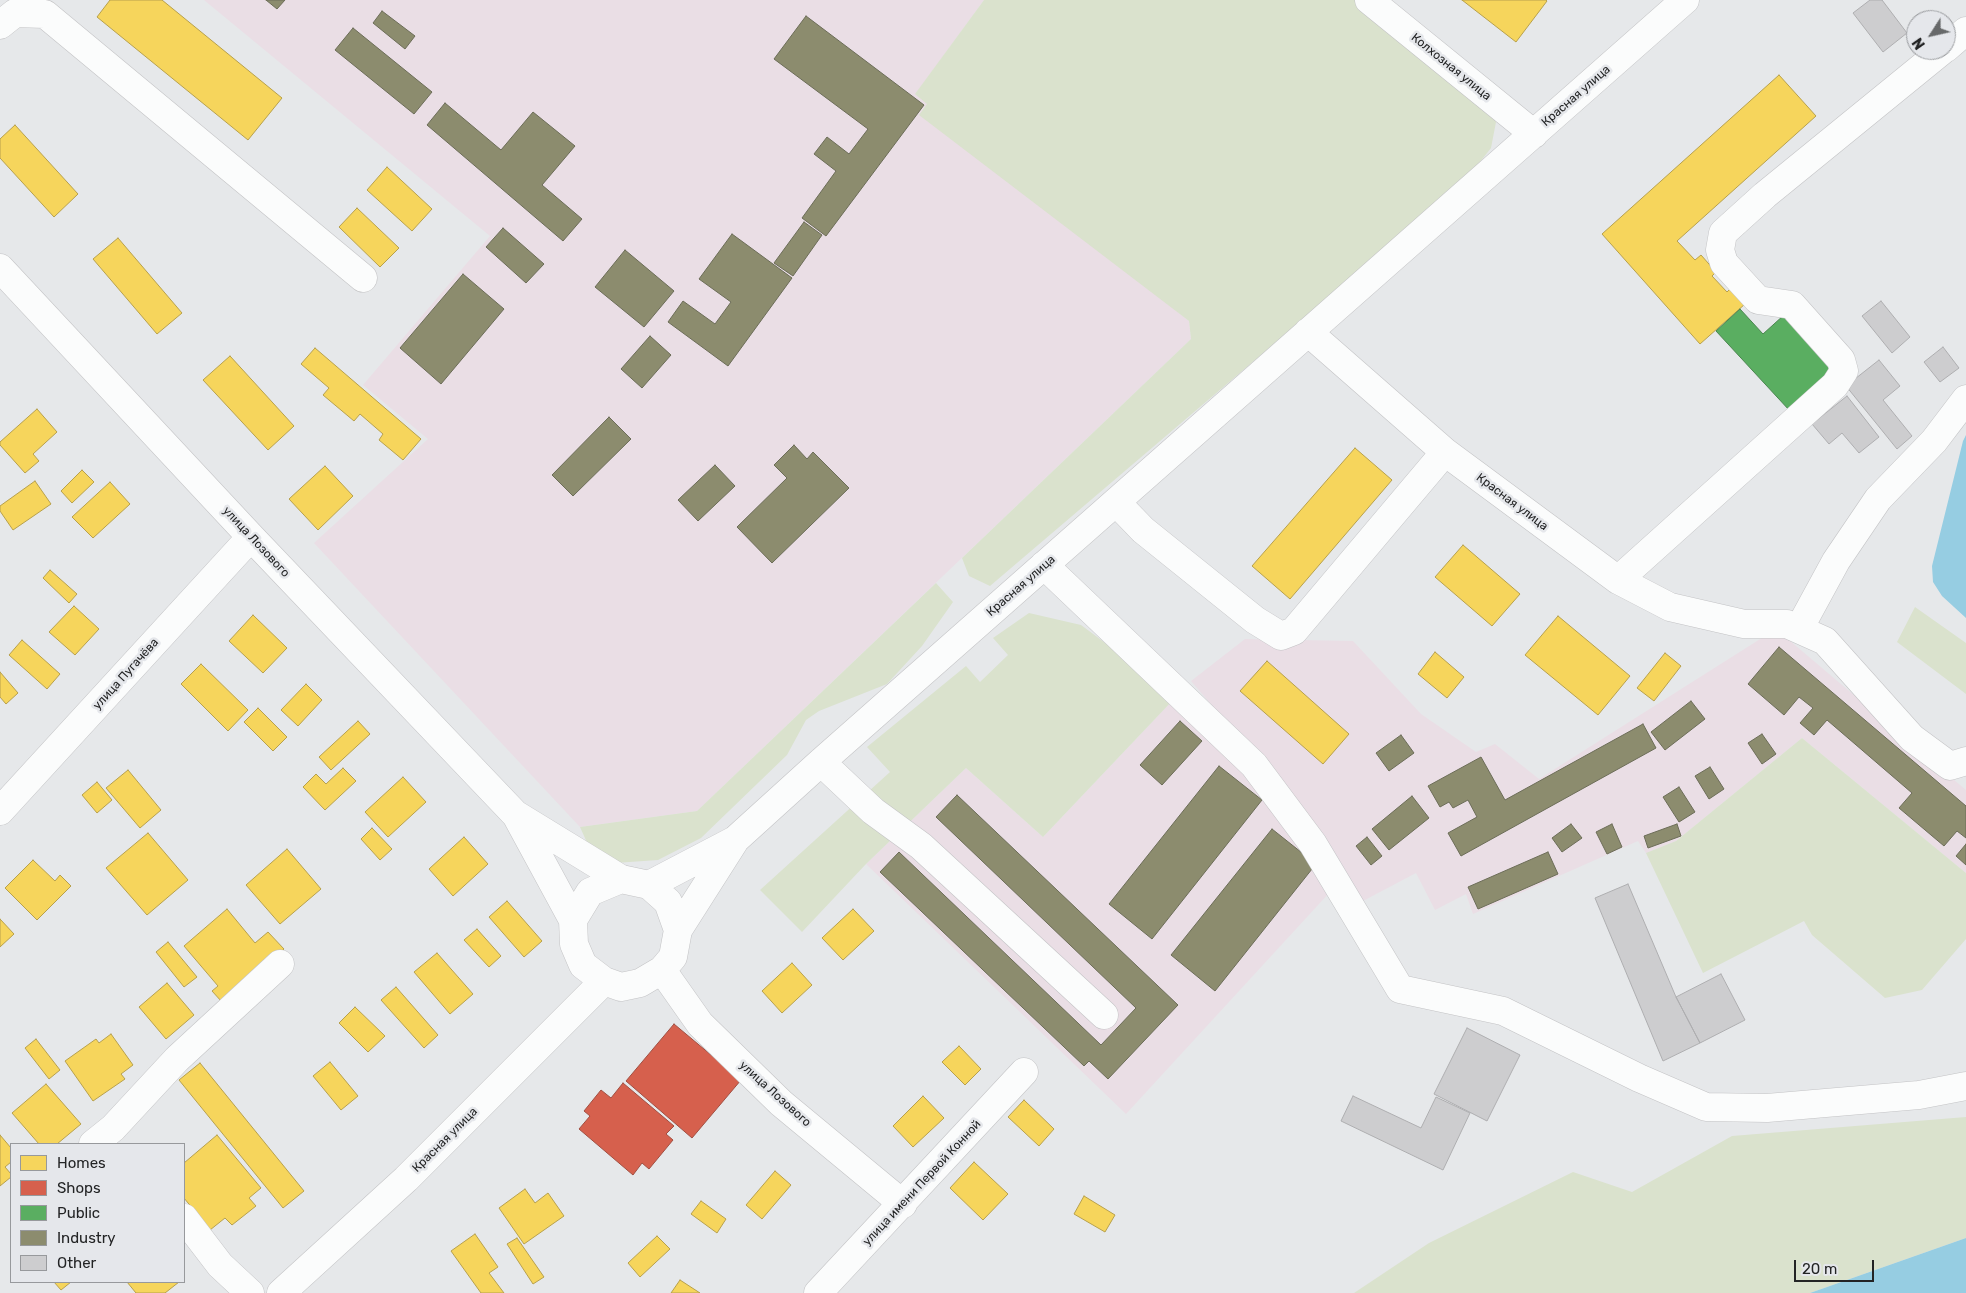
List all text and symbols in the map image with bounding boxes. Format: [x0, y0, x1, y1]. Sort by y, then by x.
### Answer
north arrow [1906, 10, 1956, 60]
street label: Колхозная улица [1408, 30, 1494, 104]
text: N [1909, 34, 1929, 52]
street label: Красная улица [1539, 62, 1613, 130]
street label: Красная улица [1473, 470, 1551, 534]
street label: улица Лозового [220, 504, 292, 580]
street label: Красная улица [984, 552, 1058, 620]
street label: улица Пугачёва [90, 635, 162, 713]
street label: улица Лозового [736, 1058, 814, 1130]
street label: Красная улица [410, 1105, 480, 1175]
street label: улица имени Первой Конной [860, 1117, 984, 1249]
legend [10, 1143, 185, 1283]
text: Homes [57, 1154, 106, 1172]
text: Shops [57, 1179, 101, 1197]
text: Public [57, 1204, 100, 1222]
text: Industry [57, 1229, 116, 1247]
scale bar [1796, 1250, 1876, 1282]
text: Other [57, 1254, 96, 1272]
text: 20 m [1802, 1260, 1837, 1278]

